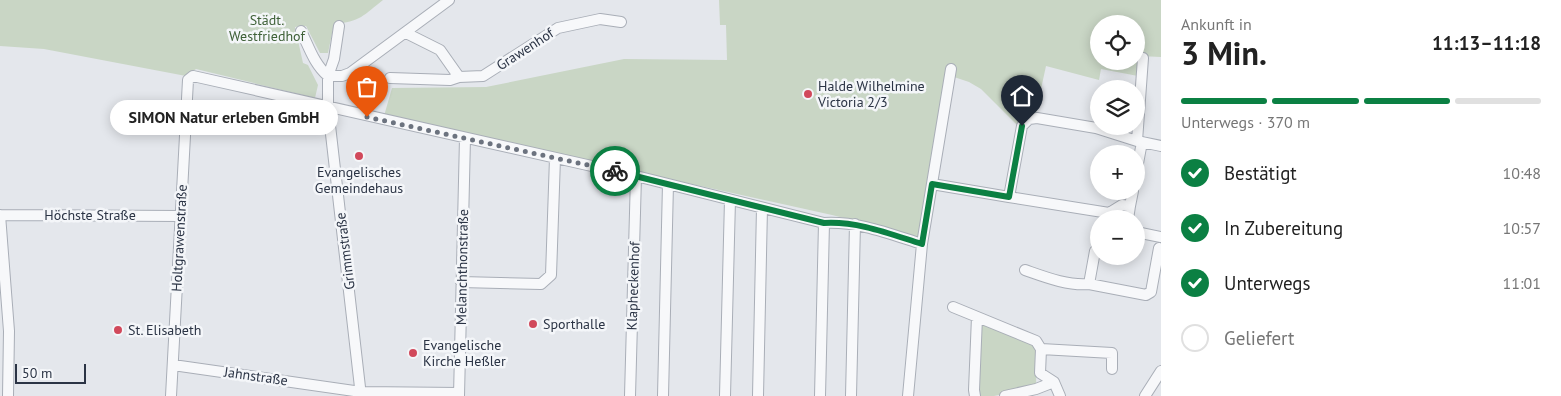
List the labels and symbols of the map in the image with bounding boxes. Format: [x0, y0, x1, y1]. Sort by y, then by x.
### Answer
park label: Städt. Westfriedhof [229, 11, 305, 45]
street label: Grawenhof [493, 24, 557, 74]
pin [346, 66, 388, 117]
pin [1001, 75, 1043, 126]
place label: Halde Wilhelmine Victoria 2/3 [817, 77, 925, 111]
marker: Halde Wilhelmine Victoria 2/3 [802, 88, 814, 100]
callout: SIMON Natur erleben GmbH [110, 100, 337, 134]
courier [590, 146, 640, 196]
marker: Evangelisches Gemeindehaus [353, 150, 365, 162]
place label: Evangelisches Gemeindehaus [315, 163, 403, 197]
street label: Holtgrawenstraße [167, 184, 191, 292]
street label: Höchste Straße [44, 206, 136, 224]
street label: Melanchthonstraße [452, 209, 472, 325]
street label: Grimmstraße [331, 211, 359, 291]
street label: Klapheckenhof [622, 241, 644, 331]
place label: Sporthalle [543, 315, 605, 333]
marker: Sporthalle [527, 318, 539, 330]
place label: St. Elisabeth [128, 321, 201, 339]
marker: St. Elisabeth [112, 324, 124, 336]
place label: Evangelische Kirche Heßler [423, 336, 506, 370]
marker: Evangelische Kirche Heßler [407, 347, 419, 359]
scale bar [15, 361, 86, 384]
street label: Jahnstraße [222, 362, 289, 389]

